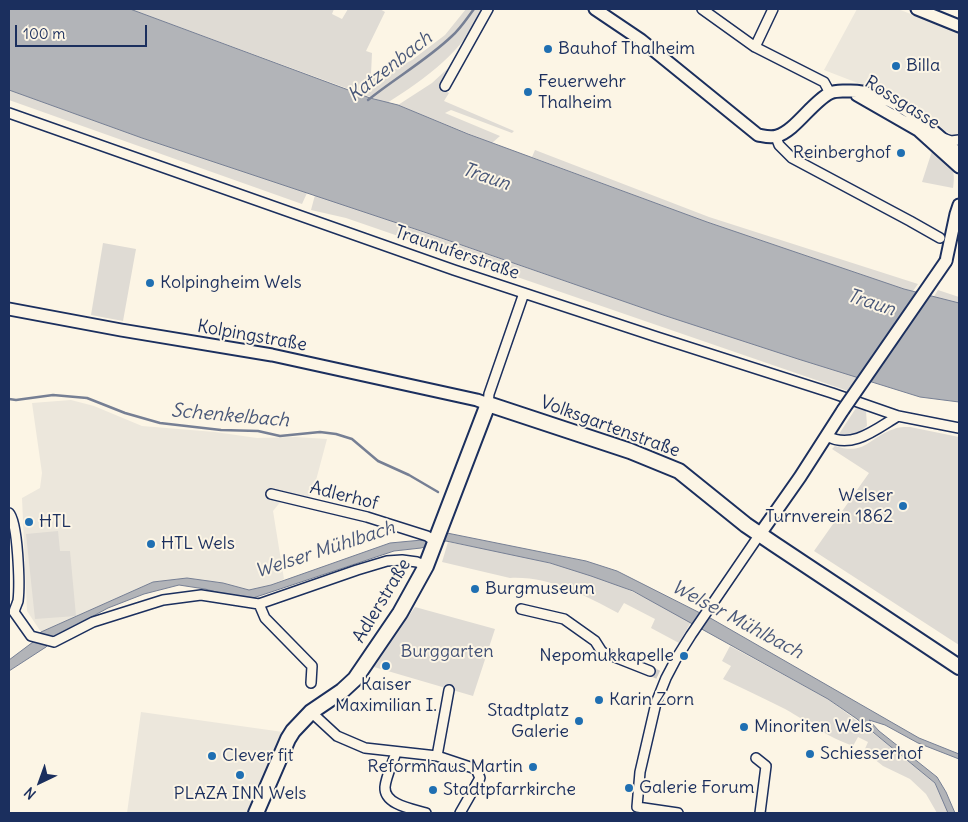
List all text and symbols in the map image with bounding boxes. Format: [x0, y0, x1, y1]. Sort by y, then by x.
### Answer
scale bar [18, 15, 150, 47]
text: 100 m [23, 24, 65, 43]
water label: Katzenbach [343, 27, 437, 107]
place label: Bauhof Thalheim [558, 38, 695, 60]
marker: Bauhof Thalheim [542, 43, 554, 55]
place label: Billa [906, 55, 940, 77]
marker: Billa [890, 60, 902, 72]
place label: Feuerwehr Thalheim [538, 71, 626, 114]
street label: Rossgasse [861, 72, 943, 134]
marker: Feuerwehr Thalheim [522, 86, 534, 98]
place label: Reinberghof [793, 142, 891, 164]
marker: Reinberghof [895, 147, 907, 159]
water label: Traun [459, 158, 513, 196]
street label: Traunuferstraße [392, 222, 522, 284]
place label: Kolpingheim Wels [160, 272, 302, 294]
marker: Kolpingheim Wels [144, 277, 156, 289]
water label: Traun [844, 285, 898, 321]
street label: Kolpingstraße [195, 316, 309, 356]
street label: Volksgartenstraße [537, 392, 683, 462]
water label: Schenkelbach [170, 399, 290, 433]
street label: Adlerhof [308, 477, 380, 515]
place label: Welser Turnverein 1862 [765, 485, 893, 528]
marker: Welser Turnverein 1862 [897, 500, 909, 512]
place label: HTL [39, 511, 71, 533]
marker: HTL [23, 516, 35, 528]
water label: Welser Mühlbach [252, 517, 398, 583]
place label: HTL Wels [161, 533, 235, 555]
marker: HTL Wels [145, 538, 157, 550]
street label: Adlerstraße [348, 555, 416, 647]
water label: Welser Mühlbach [667, 576, 807, 664]
place label: Burgmuseum [485, 578, 595, 600]
marker: Burgmuseum [469, 583, 481, 595]
park label: Burggarten [400, 641, 494, 663]
place label: Nepomukkapelle [539, 645, 674, 667]
marker: Nepomukkapelle [678, 650, 690, 662]
marker: Kaiser Maximilian I. [380, 660, 392, 672]
place label: Kaiser Maximilian I. [335, 674, 437, 716]
place label: Karin Zorn [609, 689, 694, 711]
marker: Karin Zorn [593, 694, 605, 706]
place label: Stadtplatz Galerie [487, 700, 569, 742]
marker: Stadtplatz Galerie [573, 715, 585, 727]
place label: Minoriten Wels [754, 716, 872, 738]
marker: Minoriten Wels [738, 721, 750, 733]
place label: Schiesserhof [820, 743, 923, 765]
place label: Clever fit [222, 745, 294, 767]
marker: Schiesserhof [804, 748, 816, 760]
marker: Clever fit [206, 750, 218, 762]
place label: Reformhaus Martin [367, 756, 523, 778]
north arrow [15, 757, 65, 807]
marker: Reformhaus Martin [527, 761, 539, 773]
marker: PLAZA INN Wels [234, 769, 246, 781]
place label: Galerie Forum [639, 777, 755, 799]
place label: Stadtpfarrkirche [443, 779, 576, 801]
marker: Galerie Forum [623, 782, 635, 794]
text: N [20, 783, 40, 803]
place label: PLAZA INN Wels [174, 783, 306, 805]
marker: Stadtpfarrkirche [427, 784, 439, 796]

